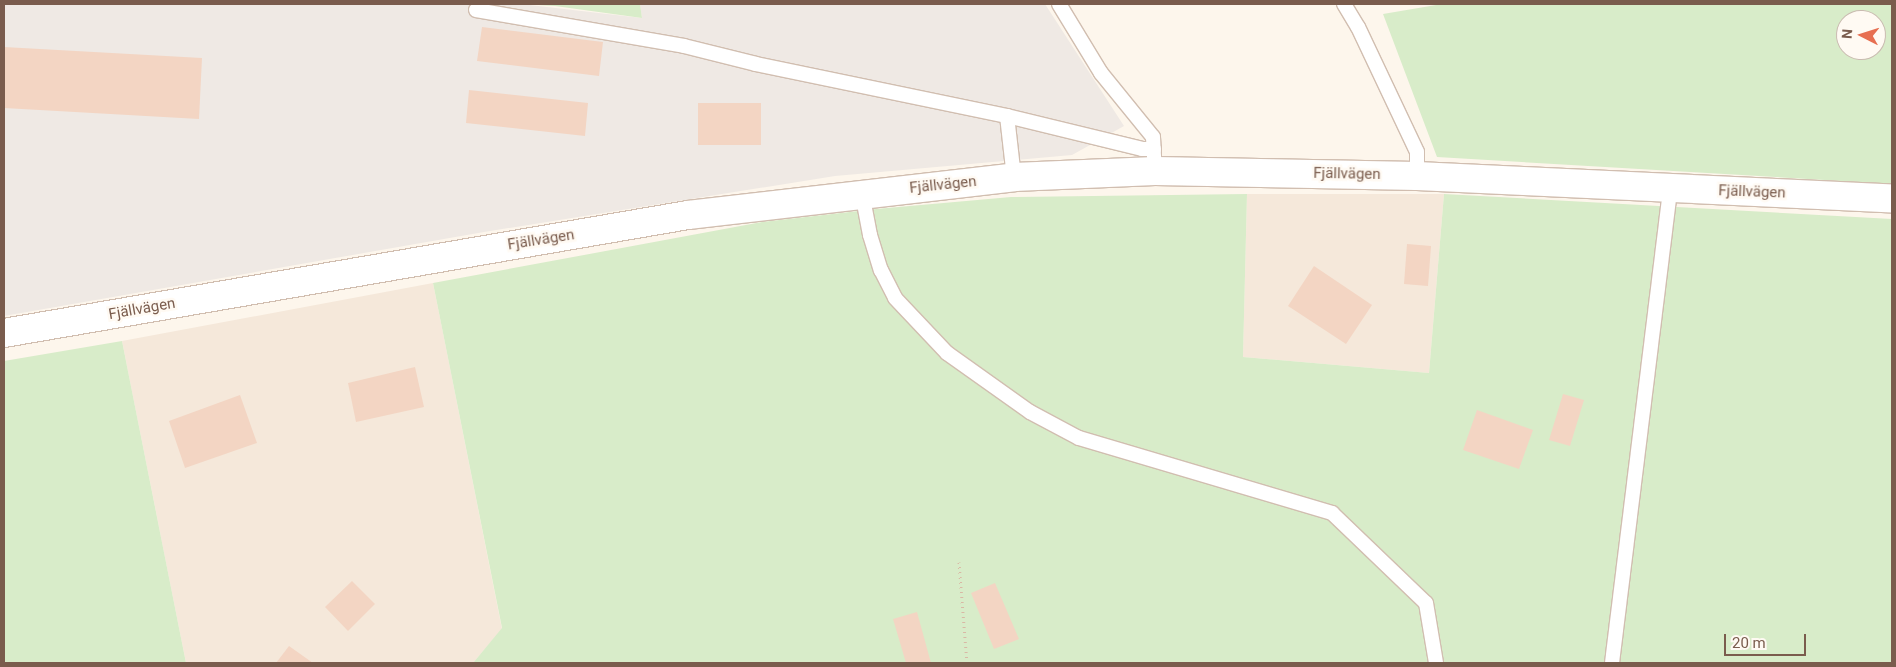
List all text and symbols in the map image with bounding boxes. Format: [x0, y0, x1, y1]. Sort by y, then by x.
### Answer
north arrow [1836, 10, 1886, 60]
text: N [1839, 28, 1855, 39]
street label: Fjällvägen [1313, 164, 1381, 184]
street label: Fjällvägen [909, 173, 977, 197]
street label: Fjällvägen [1718, 182, 1786, 202]
street label: Fjällvägen [506, 226, 576, 254]
street label: Fjällvägen [107, 294, 177, 324]
scale bar [1726, 624, 1808, 656]
text: 20 m [1732, 634, 1766, 652]

